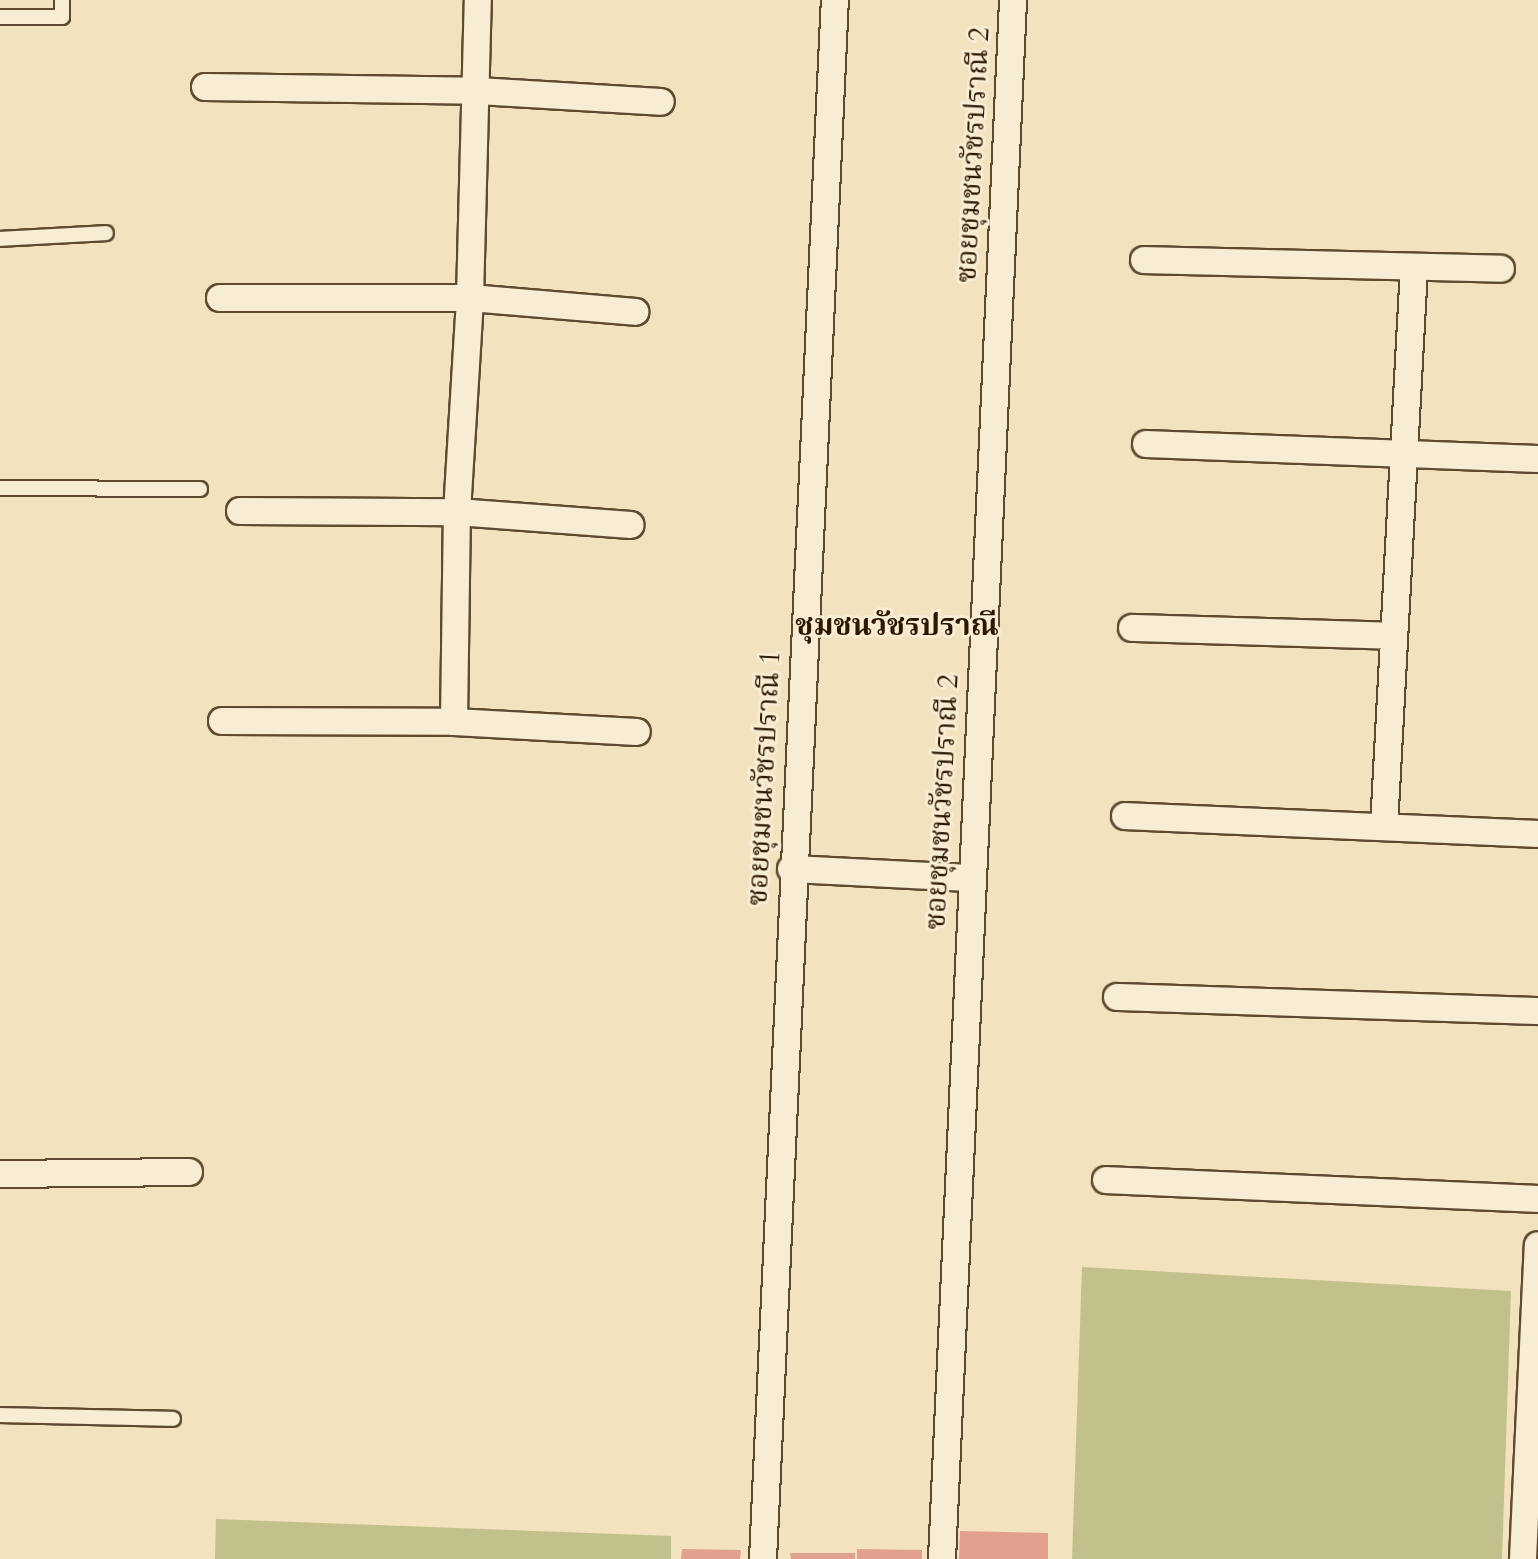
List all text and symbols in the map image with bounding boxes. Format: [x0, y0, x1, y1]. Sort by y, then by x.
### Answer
street label: ซอยชุมชนวัชรปราณี 2 [950, 26, 996, 284]
district label: ชุมชนวัชรปราณี [795, 608, 999, 644]
street label: ซอยชุมชนวัชรปราณี 1 [741, 649, 787, 907]
street label: ซอยชุมชนวัชรปราณี 2 [919, 673, 965, 931]

